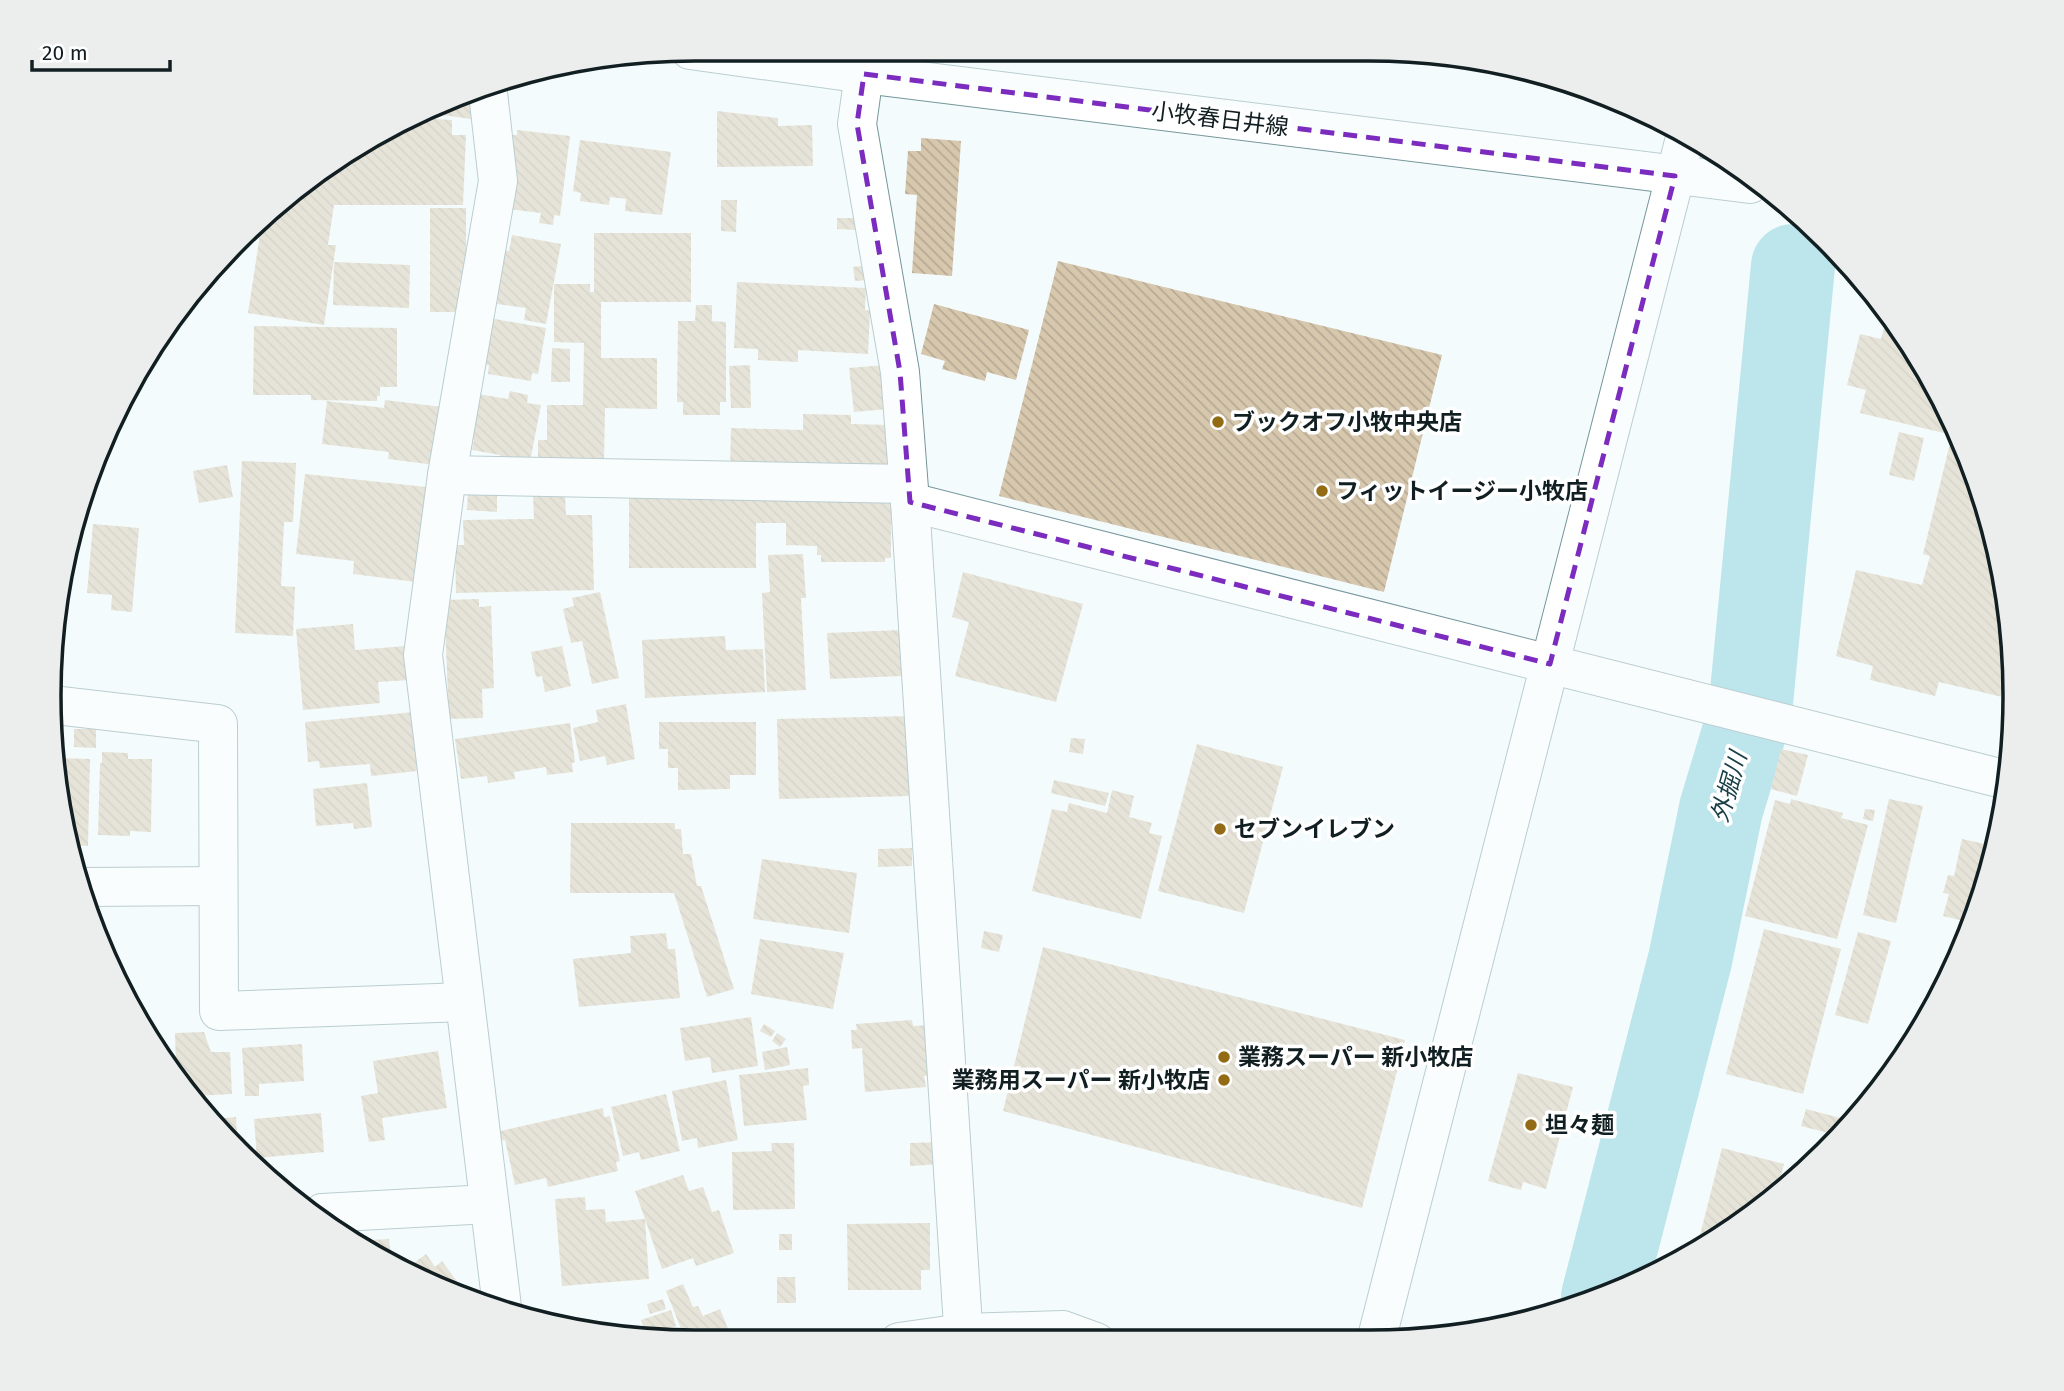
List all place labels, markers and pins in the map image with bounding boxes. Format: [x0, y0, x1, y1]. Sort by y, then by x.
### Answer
place label: ブックオフ小牧中央店 [1232, 408, 1462, 436]
marker: ブックオフ小牧中央店 [1210, 414, 1226, 430]
place label: フィットイージー小牧店 [1336, 477, 1588, 505]
marker: フィットイージー小牧店 [1314, 483, 1330, 499]
place label: セブンイレブン [1234, 815, 1395, 843]
marker: セブンイレブン [1212, 821, 1228, 837]
place label: 業務スーパー 新小牧店 [1238, 1043, 1473, 1071]
marker: 業務スーパー 新小牧店 [1216, 1049, 1232, 1065]
place label: 業務用スーパー 新小牧店 [952, 1066, 1210, 1094]
marker: 業務用スーパー 新小牧店 [1216, 1072, 1232, 1088]
place label: 坦々麺 [1545, 1111, 1614, 1139]
marker: 坦々麺 [1523, 1117, 1539, 1133]

